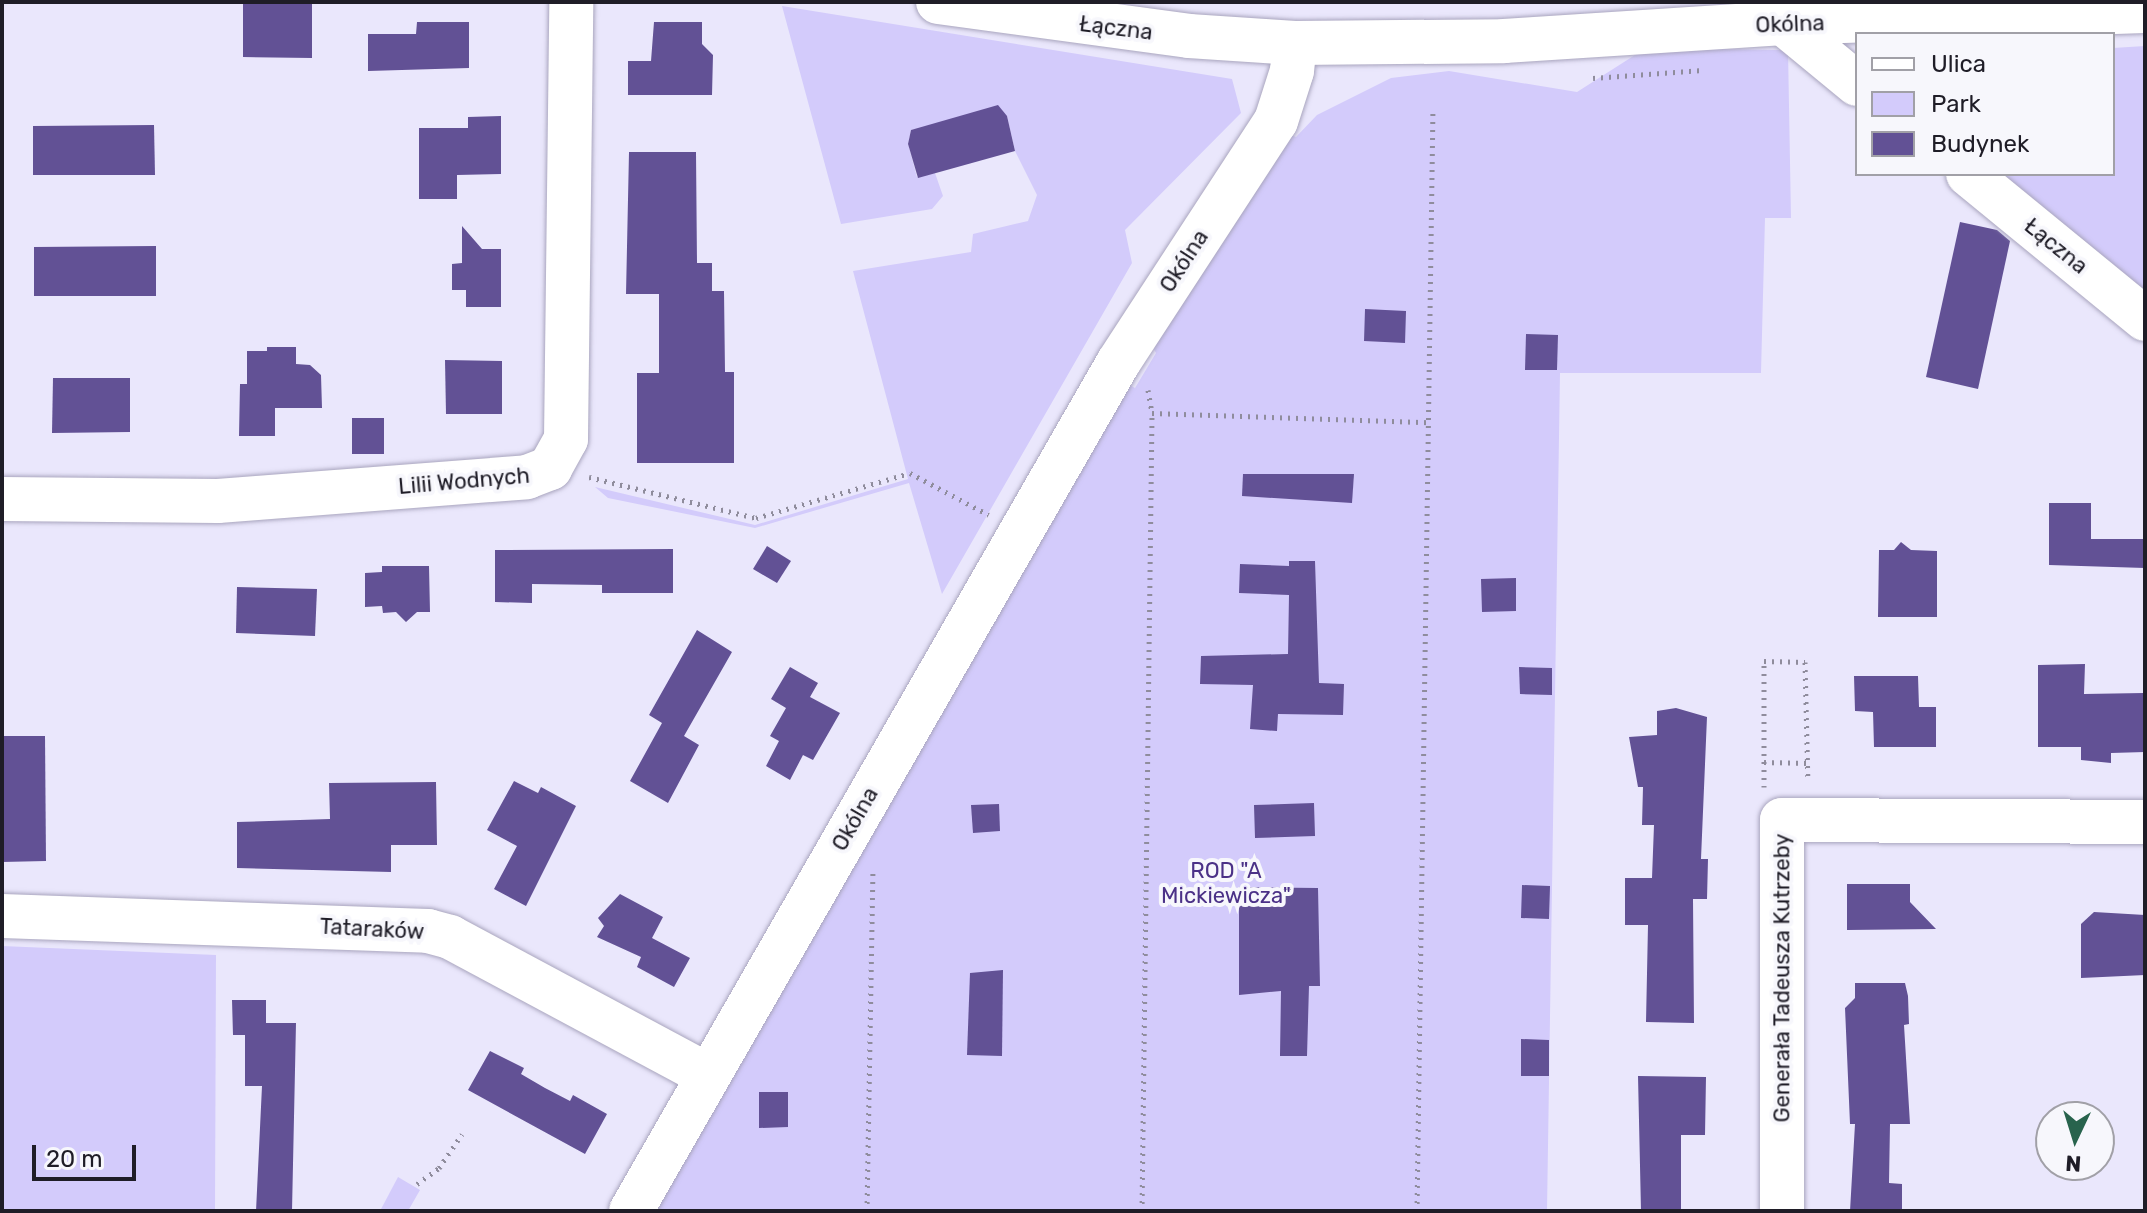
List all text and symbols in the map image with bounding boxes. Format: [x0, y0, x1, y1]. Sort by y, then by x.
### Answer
street label: Łączna [1078, 10, 1154, 46]
street label: Okólna [1755, 10, 1825, 38]
legend [1855, 32, 2115, 176]
text: Ulica [1931, 50, 1986, 78]
text: Park [1931, 90, 1981, 118]
text: Budynek [1931, 130, 2029, 158]
street label: Łączna [2019, 213, 2093, 279]
street label: Okólna [1154, 225, 1214, 297]
street label: Lilii Wodnych [397, 462, 531, 500]
street label: Okólna [826, 782, 884, 856]
street label: Generała Tadeusza Kutrzeby [1769, 833, 1795, 1123]
park label: ROD "A Mickiewicza" [1161, 857, 1291, 908]
street label: Tataraków [319, 913, 425, 945]
north arrow [2035, 1101, 2115, 1181]
scale bar [36, 1129, 140, 1179]
text: 20 m [46, 1145, 103, 1173]
text: N [2065, 1149, 2082, 1177]

